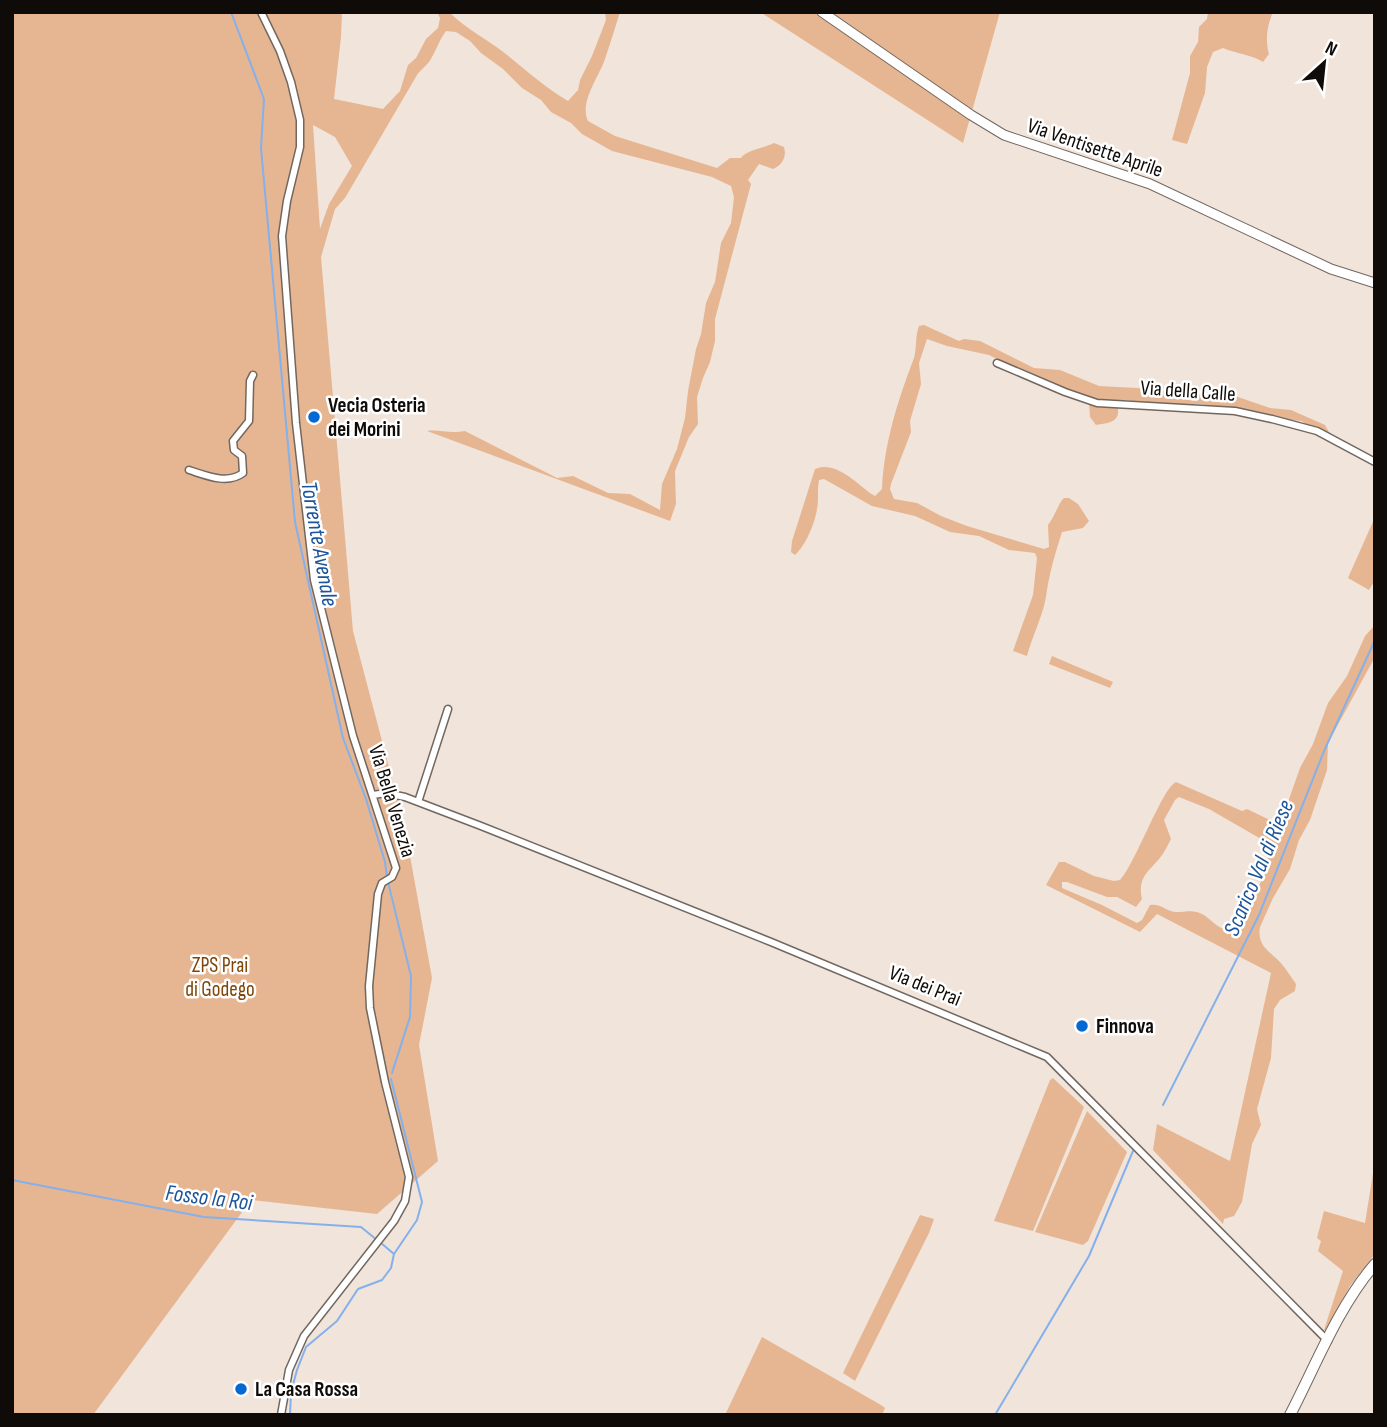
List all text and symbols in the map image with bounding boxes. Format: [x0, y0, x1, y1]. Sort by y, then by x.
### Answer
north arrow [1289, 28, 1359, 98]
text: N [1321, 37, 1341, 62]
street label: Via Ventisette Aprile [1024, 113, 1166, 183]
street label: Via della Calle [1140, 375, 1236, 407]
place label: Vecia Osteria dei Morini [328, 393, 426, 442]
marker: Vecia Osteria dei Morini [306, 409, 322, 425]
water label: Torrente Avenale [294, 479, 344, 609]
street label: Via Bella Venezia [363, 742, 421, 860]
water label: Scarico Val di Riese [1218, 796, 1300, 940]
park label: ZPS Prai di Godego [185, 953, 255, 1002]
street label: Via dei Prai [885, 960, 965, 1012]
place label: Finnova [1096, 1014, 1154, 1039]
marker: Finnova [1074, 1018, 1090, 1034]
water label: Fosso la Roi [164, 1179, 255, 1217]
place label: La Casa Rossa [255, 1377, 358, 1402]
marker: La Casa Rossa [233, 1381, 249, 1397]

